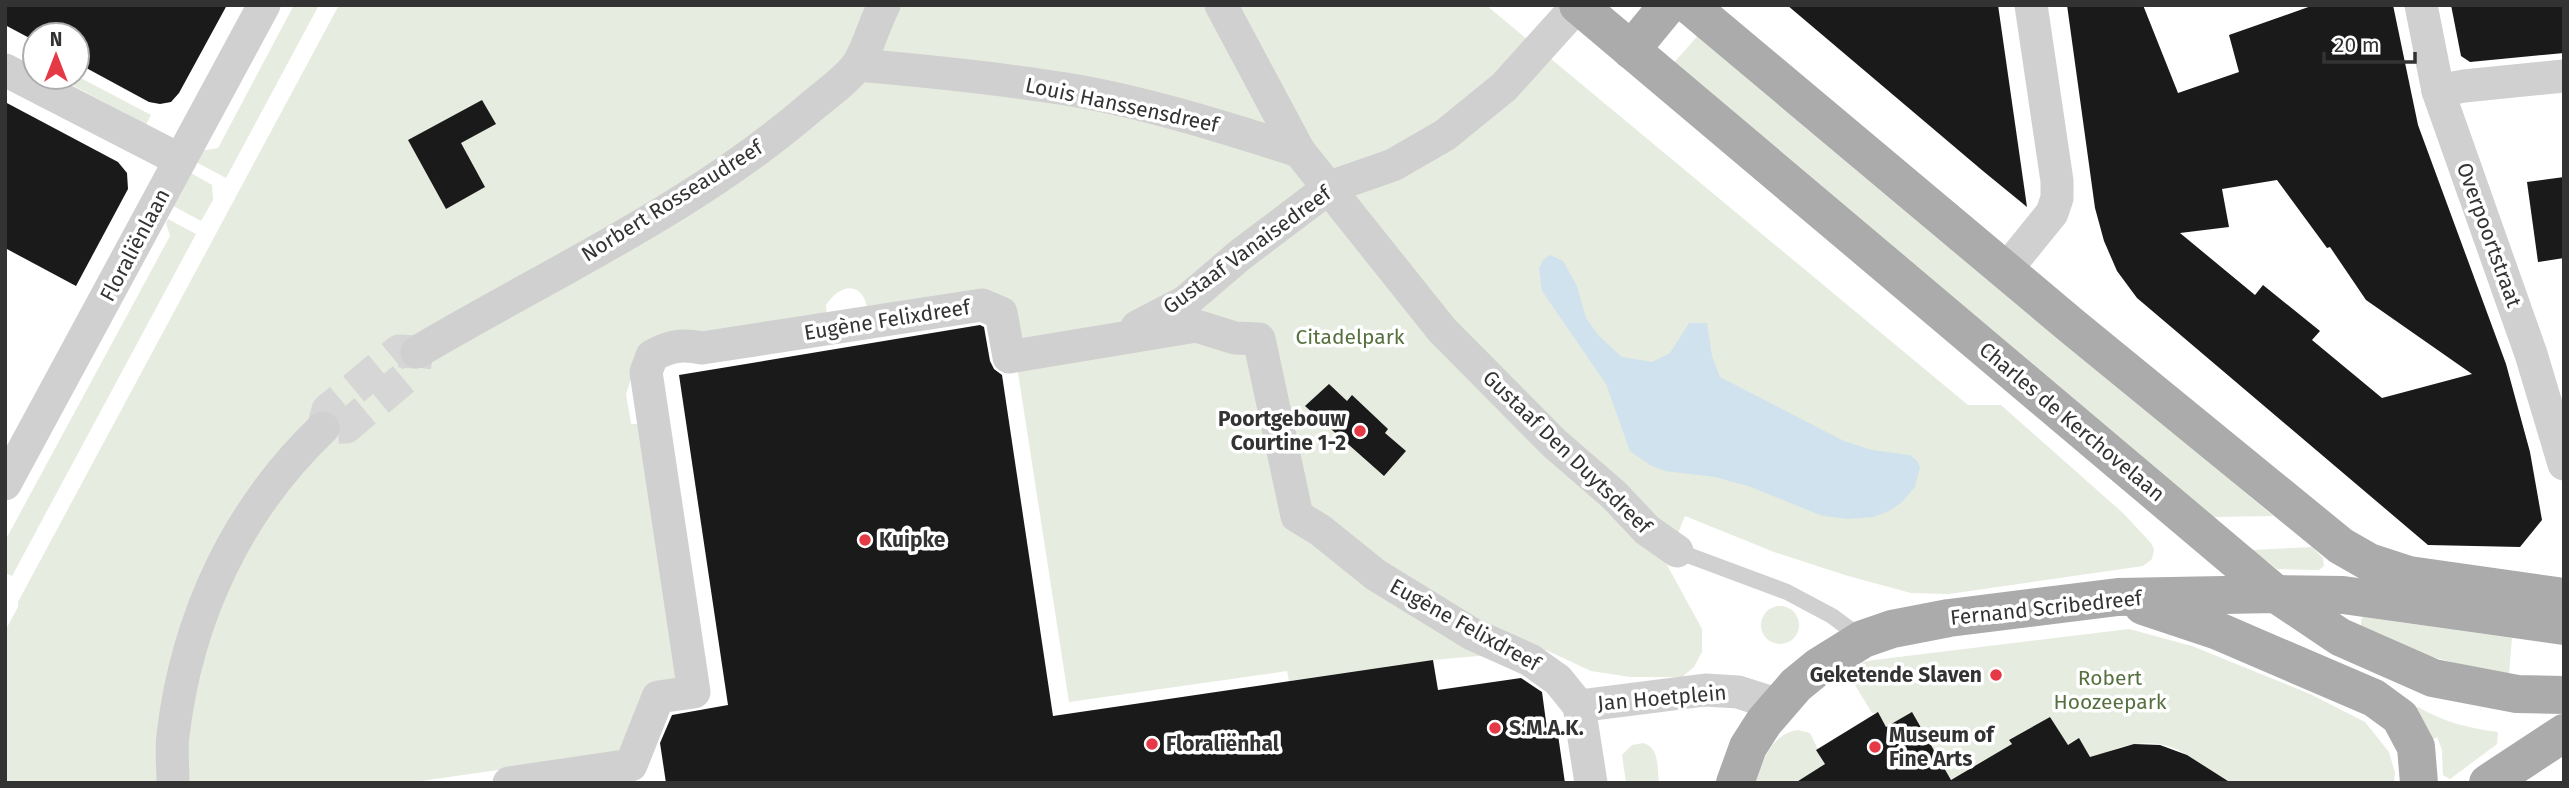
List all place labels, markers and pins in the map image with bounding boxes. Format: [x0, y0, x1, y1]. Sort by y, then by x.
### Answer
place label: Poortgebouw Courtine 1-2 [1218, 406, 1346, 456]
marker: Poortgebouw Courtine 1-2 [1352, 423, 1368, 439]
place label: Kuipke [879, 527, 946, 553]
marker: Kuipke [857, 532, 873, 548]
place label: Geketende Slaven [1810, 662, 1982, 688]
marker: Geketende Slaven [1988, 667, 2004, 683]
place label: S.M.A.K. [1509, 715, 1584, 741]
marker: S.M.A.K. [1487, 720, 1503, 736]
place label: Museum of Fine Arts [1889, 722, 1996, 772]
place label: Floraliënhal [1166, 731, 1280, 757]
marker: Floraliënhal [1144, 736, 1160, 752]
marker: Museum of Fine Arts [1867, 739, 1883, 755]

